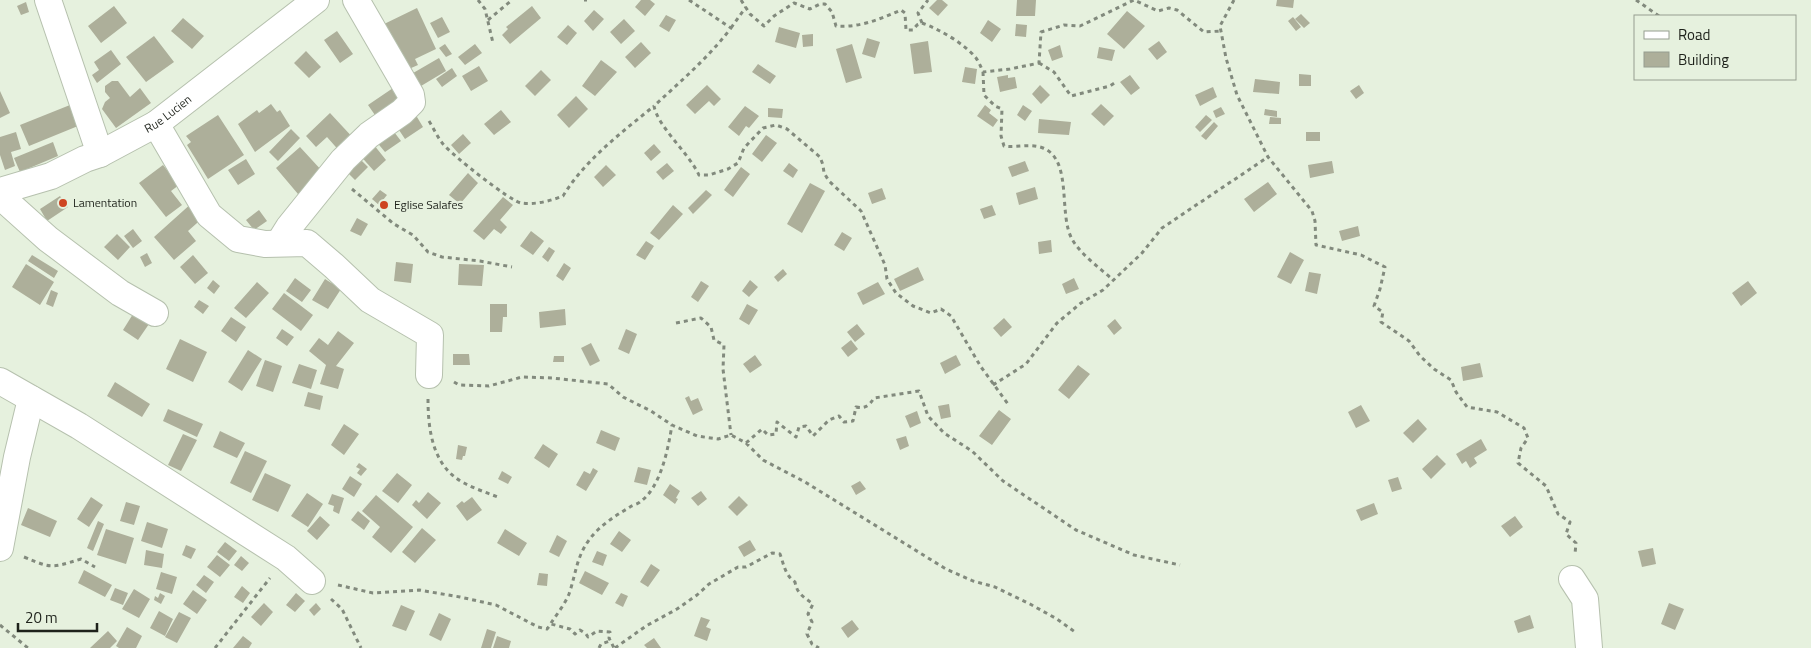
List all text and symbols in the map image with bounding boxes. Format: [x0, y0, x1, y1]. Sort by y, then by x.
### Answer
legend [1634, 15, 1796, 80]
text: Road [1678, 23, 1710, 46]
text: Building [1678, 48, 1729, 71]
street label: Rue Lucien [141, 90, 195, 138]
place label: Lamentation [73, 193, 137, 212]
place label: Eglise Salafes [394, 195, 464, 214]
marker: Lamentation [57, 197, 69, 209]
marker: Eglise Salafes [378, 199, 390, 211]
scale bar [18, 600, 96, 632]
text: 20 m [25, 606, 58, 629]

